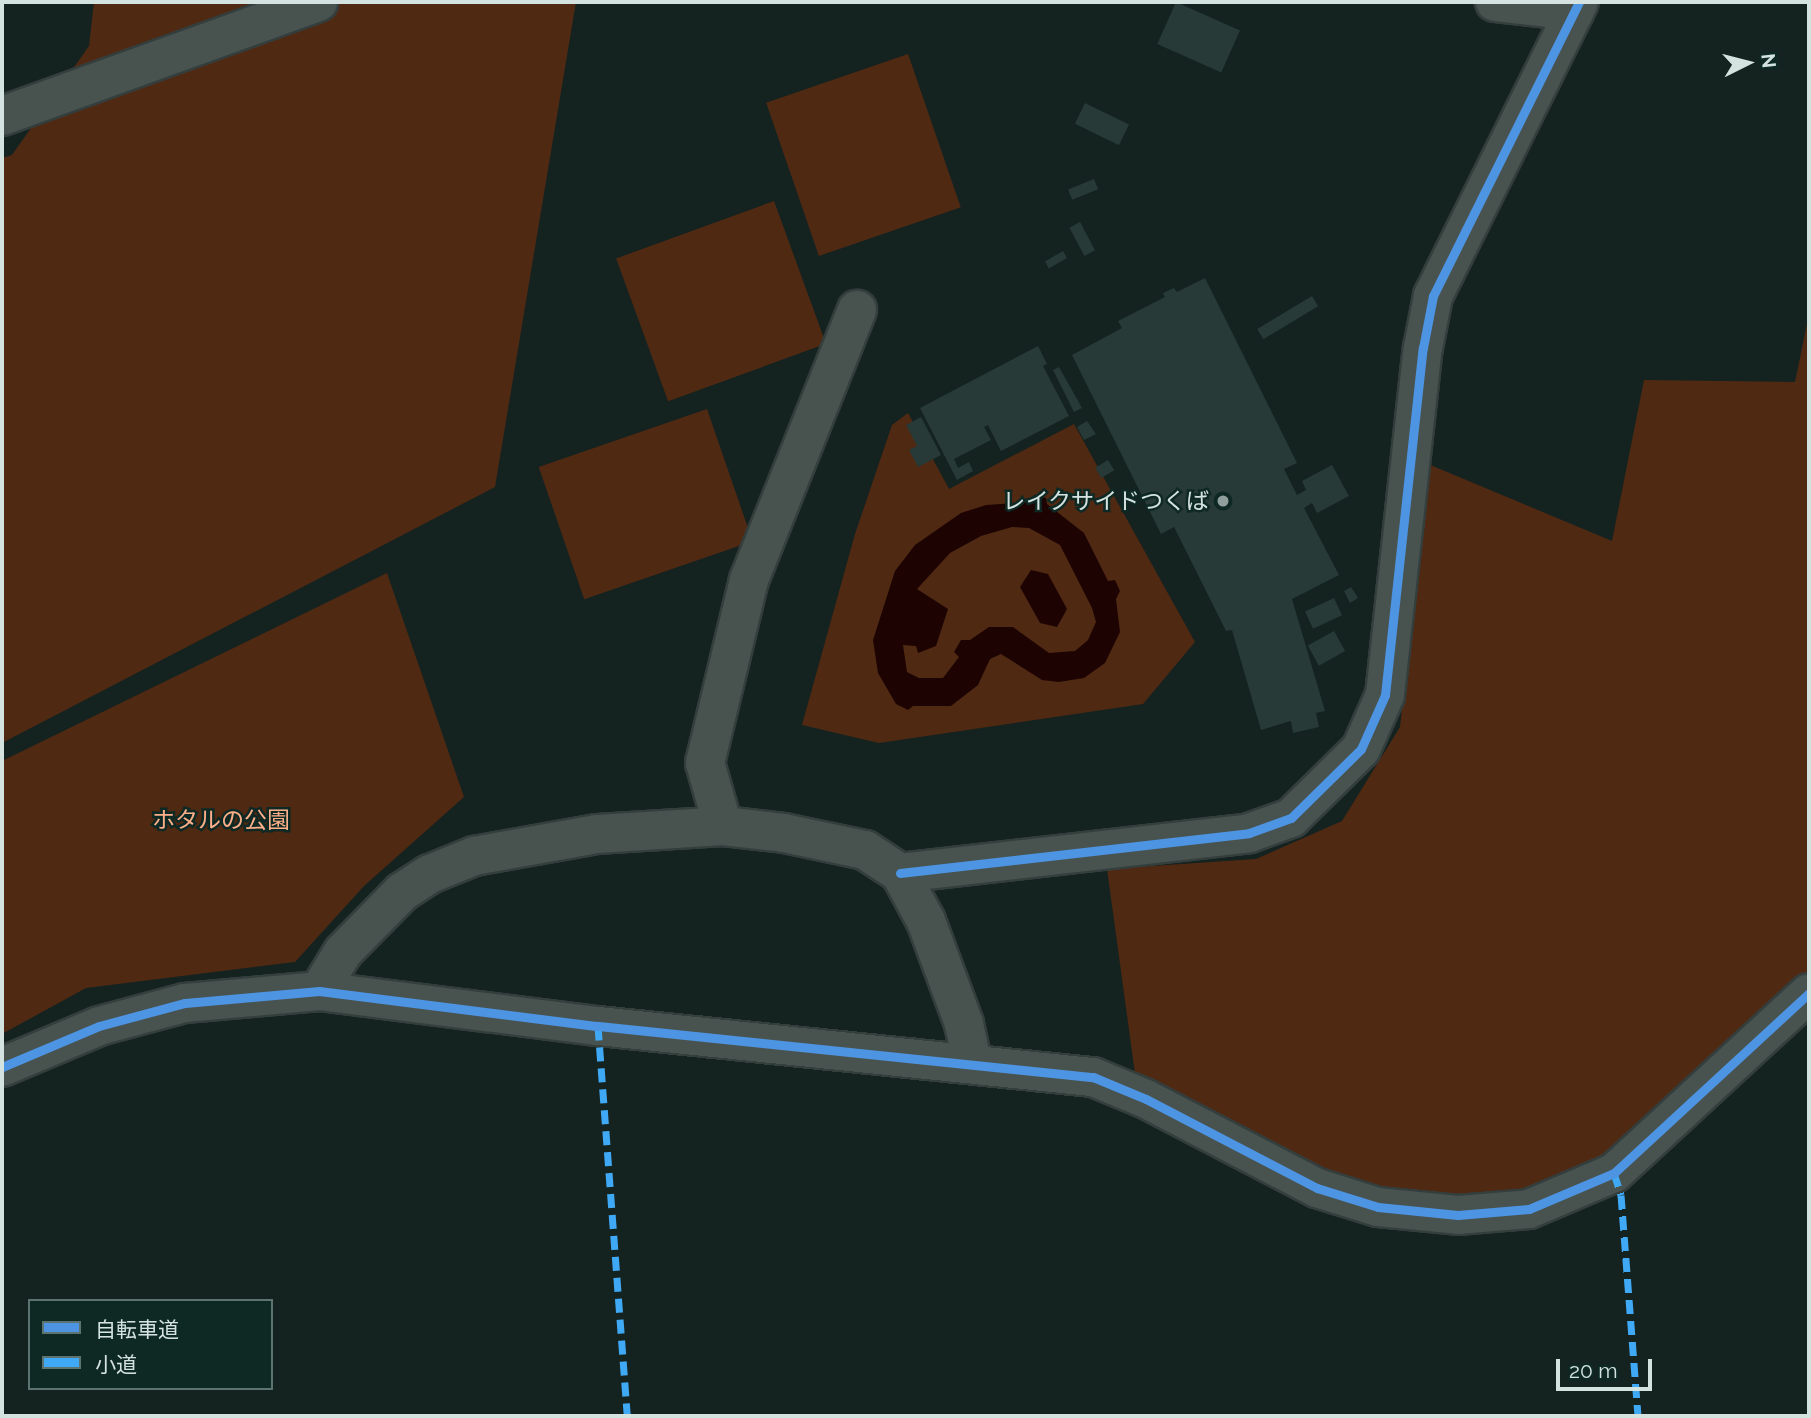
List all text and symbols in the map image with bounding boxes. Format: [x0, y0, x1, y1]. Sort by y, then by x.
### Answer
north arrow [1713, 28, 1783, 98]
text: N [1757, 52, 1781, 69]
place label: レイクサイドつくば [1002, 487, 1209, 515]
marker: レイクサイドつくば [1215, 493, 1231, 509]
park label: ホタルの公園 [152, 806, 290, 834]
legend [28, 1299, 273, 1390]
text: 自転車道 [95, 1317, 179, 1342]
scale bar [1559, 1344, 1655, 1388]
text: 小道 [95, 1352, 137, 1377]
text: 20 m [1569, 1358, 1617, 1383]

